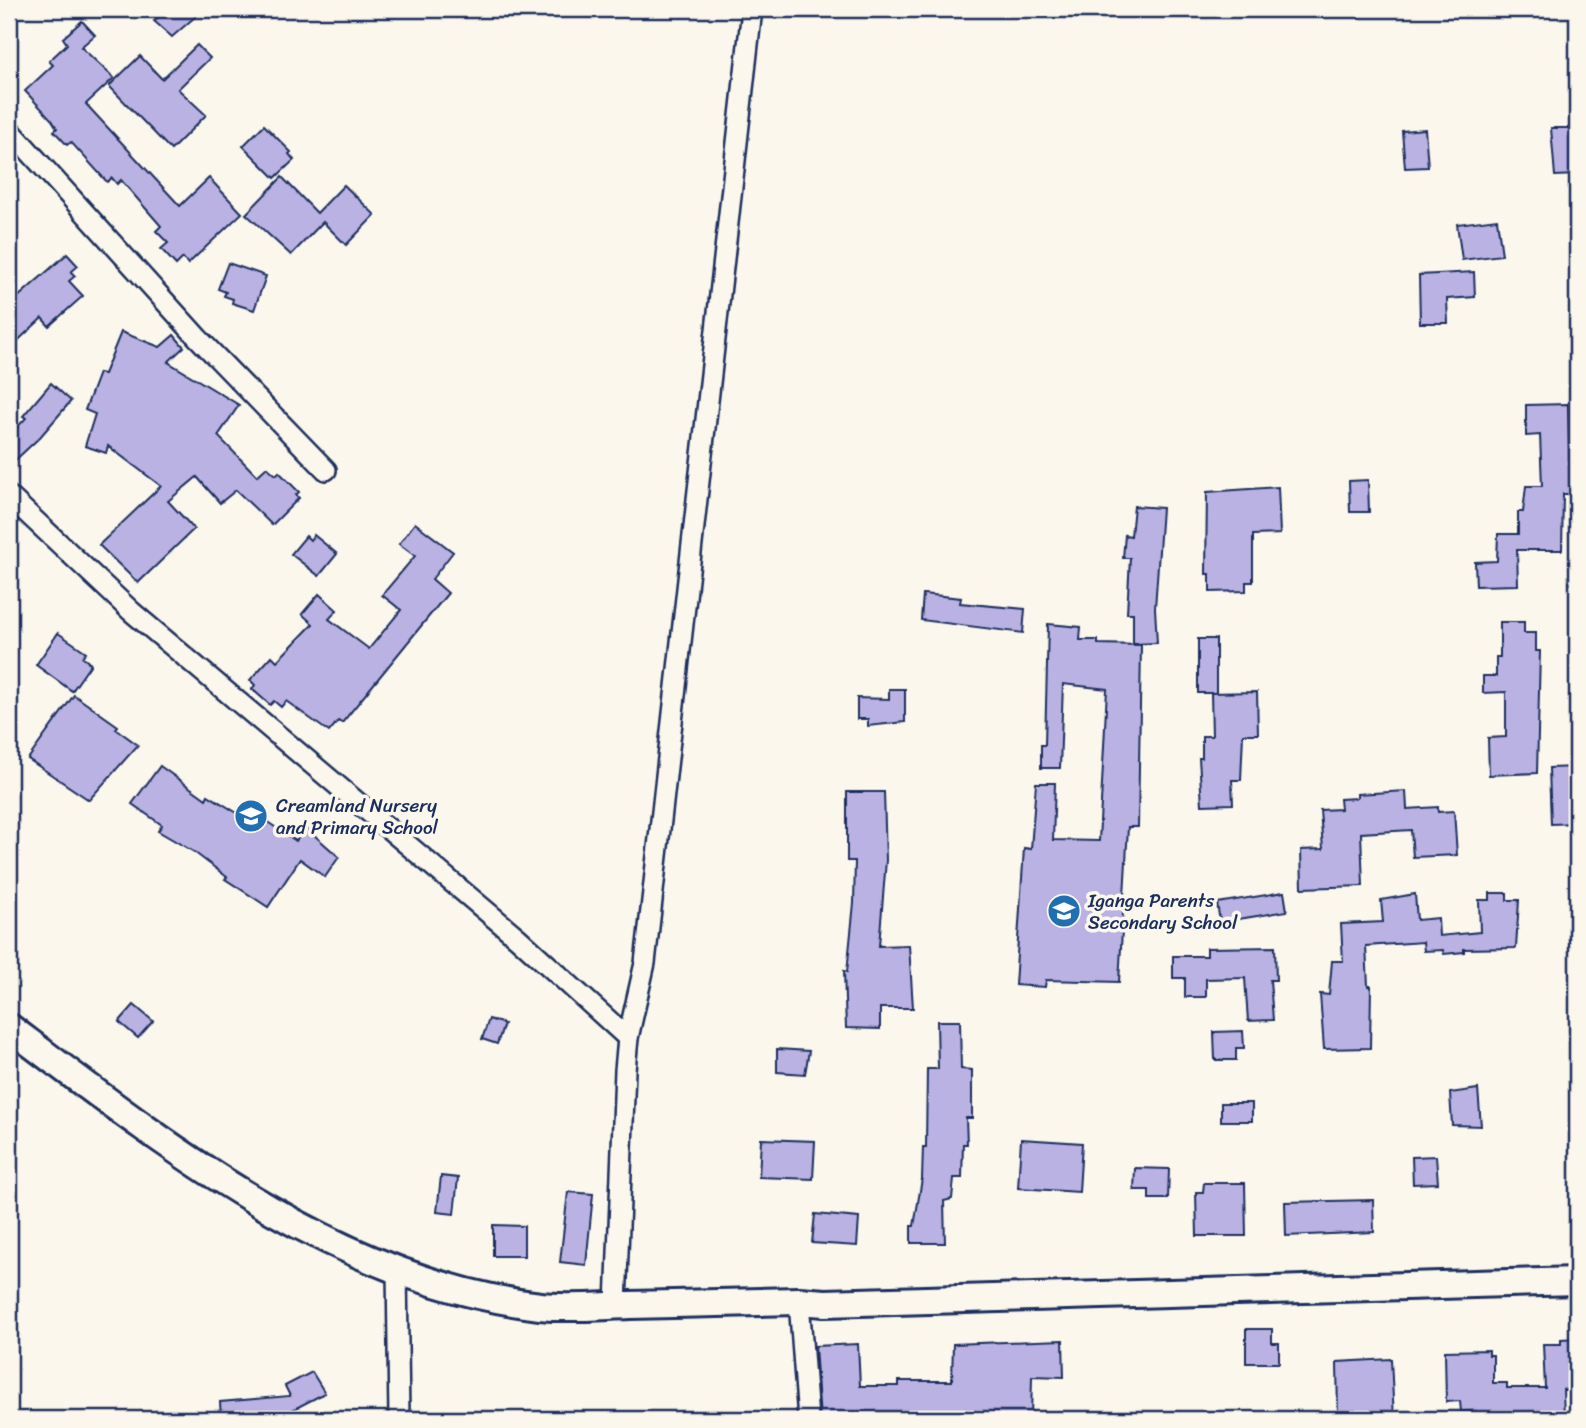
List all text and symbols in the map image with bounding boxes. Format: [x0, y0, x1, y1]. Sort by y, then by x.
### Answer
place label: Creamland Nursery and Primary School [276, 789, 439, 844]
school or university icon: Creamland Nursery and Primary School [232, 797, 270, 835]
place label: Iganga Parents Secondary School [1087, 884, 1238, 939]
school or university icon: Iganga Parents Secondary School [1045, 892, 1083, 930]

